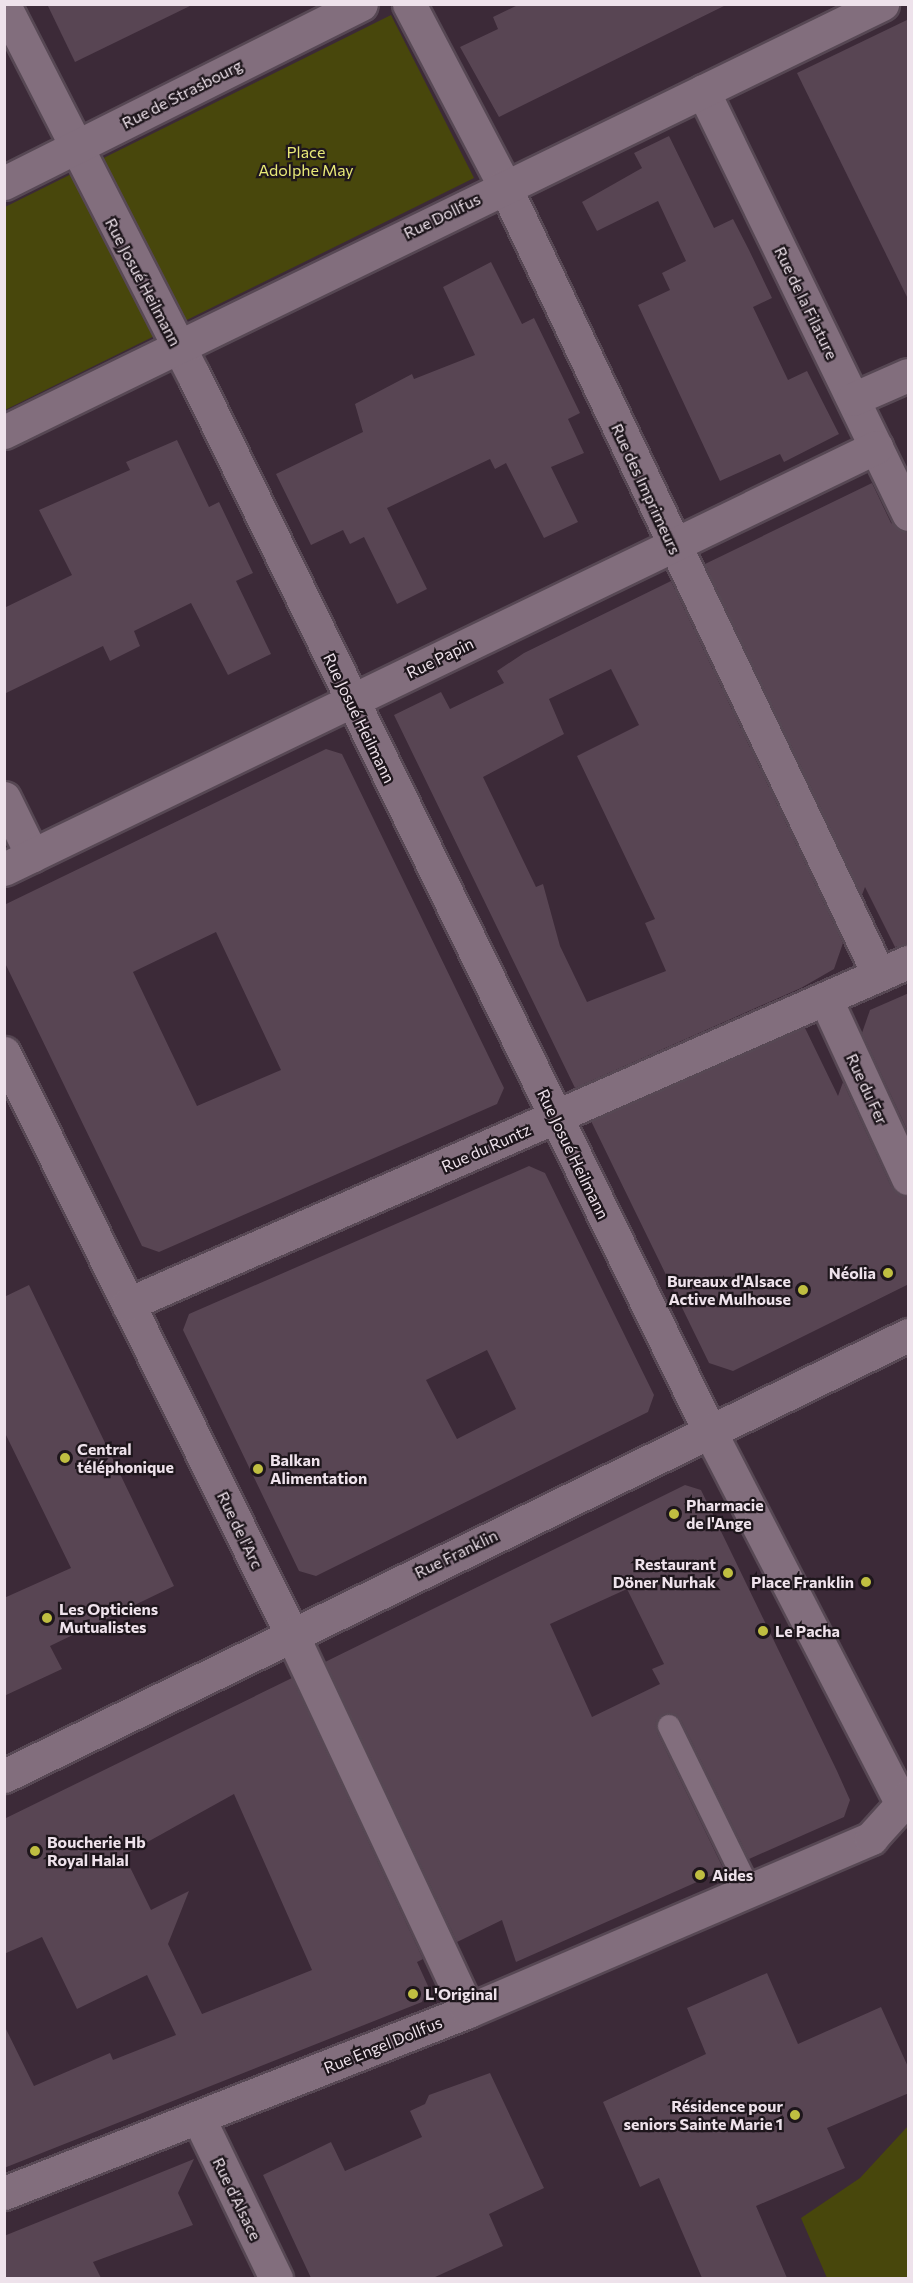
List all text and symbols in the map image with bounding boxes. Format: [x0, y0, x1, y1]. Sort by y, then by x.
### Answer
street label: Rue de Strasbourg [119, 55, 245, 133]
park label: Place Adolphe May [258, 142, 354, 180]
street label: Rue Dollfus [400, 189, 484, 243]
street label: Rue Josué Heilmann [101, 215, 185, 349]
street label: Rue de la Filature [770, 243, 842, 363]
street label: Rue des Imprimeurs [607, 420, 685, 558]
street label: Rue Papin [403, 634, 477, 682]
street label: Rue Josué Heilmann [319, 650, 399, 786]
street label: Rue du Fer [842, 1051, 892, 1127]
street label: Rue Josué Heilmann [533, 1086, 613, 1222]
street label: Rue du Runtz [438, 1120, 534, 1176]
place label: Néolia [829, 1263, 876, 1283]
marker: Néolia [881, 1266, 895, 1280]
place label: Bureaux d'Alsace Active Mulhouse [667, 1271, 791, 1309]
marker: Bureaux d'Alsace Active Mulhouse [796, 1283, 810, 1297]
place label: Central téléphonique [77, 1439, 174, 1477]
place label: Balkan Alimentation [270, 1450, 367, 1488]
marker: Central téléphonique [58, 1451, 72, 1465]
marker: Balkan Alimentation [251, 1462, 265, 1476]
street label: Rue de l'Arc [213, 1488, 267, 1572]
place label: Pharmacie de l'Ange [686, 1495, 764, 1533]
marker: Pharmacie de l'Ange [667, 1507, 681, 1521]
street label: Rue Franklin [411, 1526, 501, 1582]
place label: Restaurant Döner Nurhak [613, 1554, 716, 1592]
marker: Restaurant Döner Nurhak [721, 1566, 735, 1580]
place label: Place Franklin [751, 1572, 854, 1592]
marker: Place Franklin [859, 1575, 873, 1589]
place label: Les Opticiens Mutualistes [59, 1599, 158, 1637]
marker: Les Opticiens Mutualistes [40, 1611, 54, 1625]
place label: Le Pacha [775, 1621, 840, 1641]
marker: Le Pacha [756, 1624, 770, 1638]
place label: Boucherie Hb Royal Halal [47, 1832, 146, 1870]
marker: Boucherie Hb Royal Halal [28, 1844, 42, 1858]
place label: Aides [712, 1865, 753, 1885]
marker: Aides [693, 1868, 707, 1882]
place label: L'Original [425, 1984, 497, 2004]
marker: L'Original [406, 1987, 420, 2001]
street label: Rue Engel Dollfus [321, 2013, 445, 2077]
place label: Résidence pour seniors Sainte Marie 1 [624, 2096, 783, 2134]
marker: Résidence pour seniors Sainte Marie 1 [788, 2108, 802, 2122]
street label: Rue d'Alsace [209, 2154, 265, 2244]

